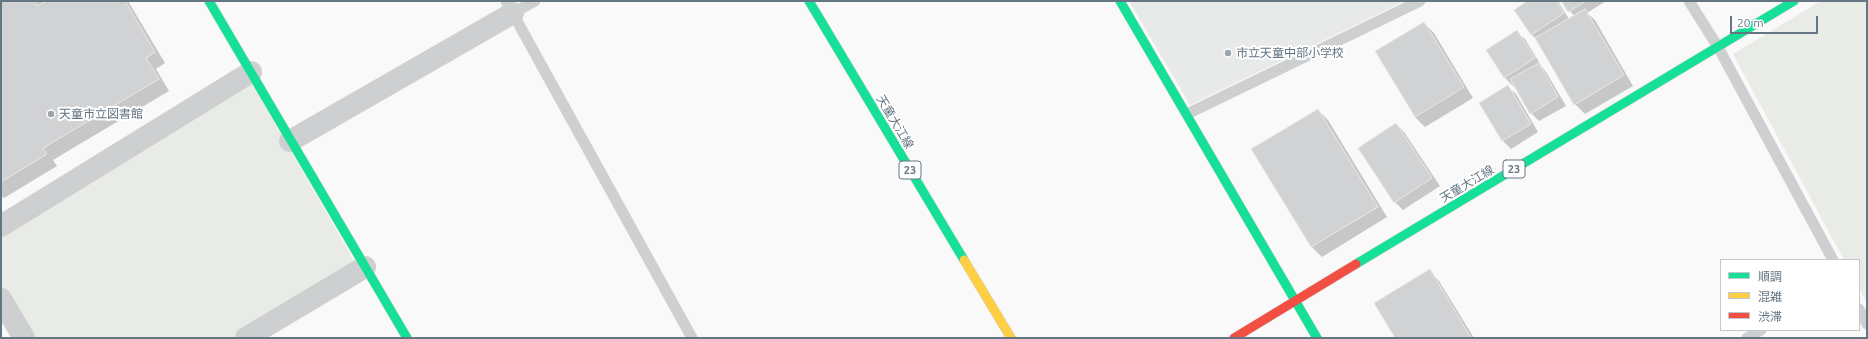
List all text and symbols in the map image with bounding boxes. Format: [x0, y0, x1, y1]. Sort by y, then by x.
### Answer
scale bar [1732, 8, 1820, 34]
text: 20 m [1737, 16, 1764, 29]
place label: 市立天童中部小学校 [1236, 46, 1344, 60]
marker: 市立天童中部小学校 [1223, 48, 1233, 58]
street label: 天童大江線 [873, 93, 917, 151]
place label: 天童市立図書館 [59, 107, 143, 121]
marker: 天童市立図書館 [46, 109, 56, 119]
road number: 23 [1503, 160, 1525, 178]
road number: 23 [899, 161, 921, 179]
street label: 天童大江線 [1438, 162, 1496, 206]
legend [1720, 259, 1860, 331]
text: 順調 [1758, 270, 1782, 283]
text: 混雑 [1758, 290, 1782, 303]
text: 渋滞 [1758, 310, 1782, 323]

